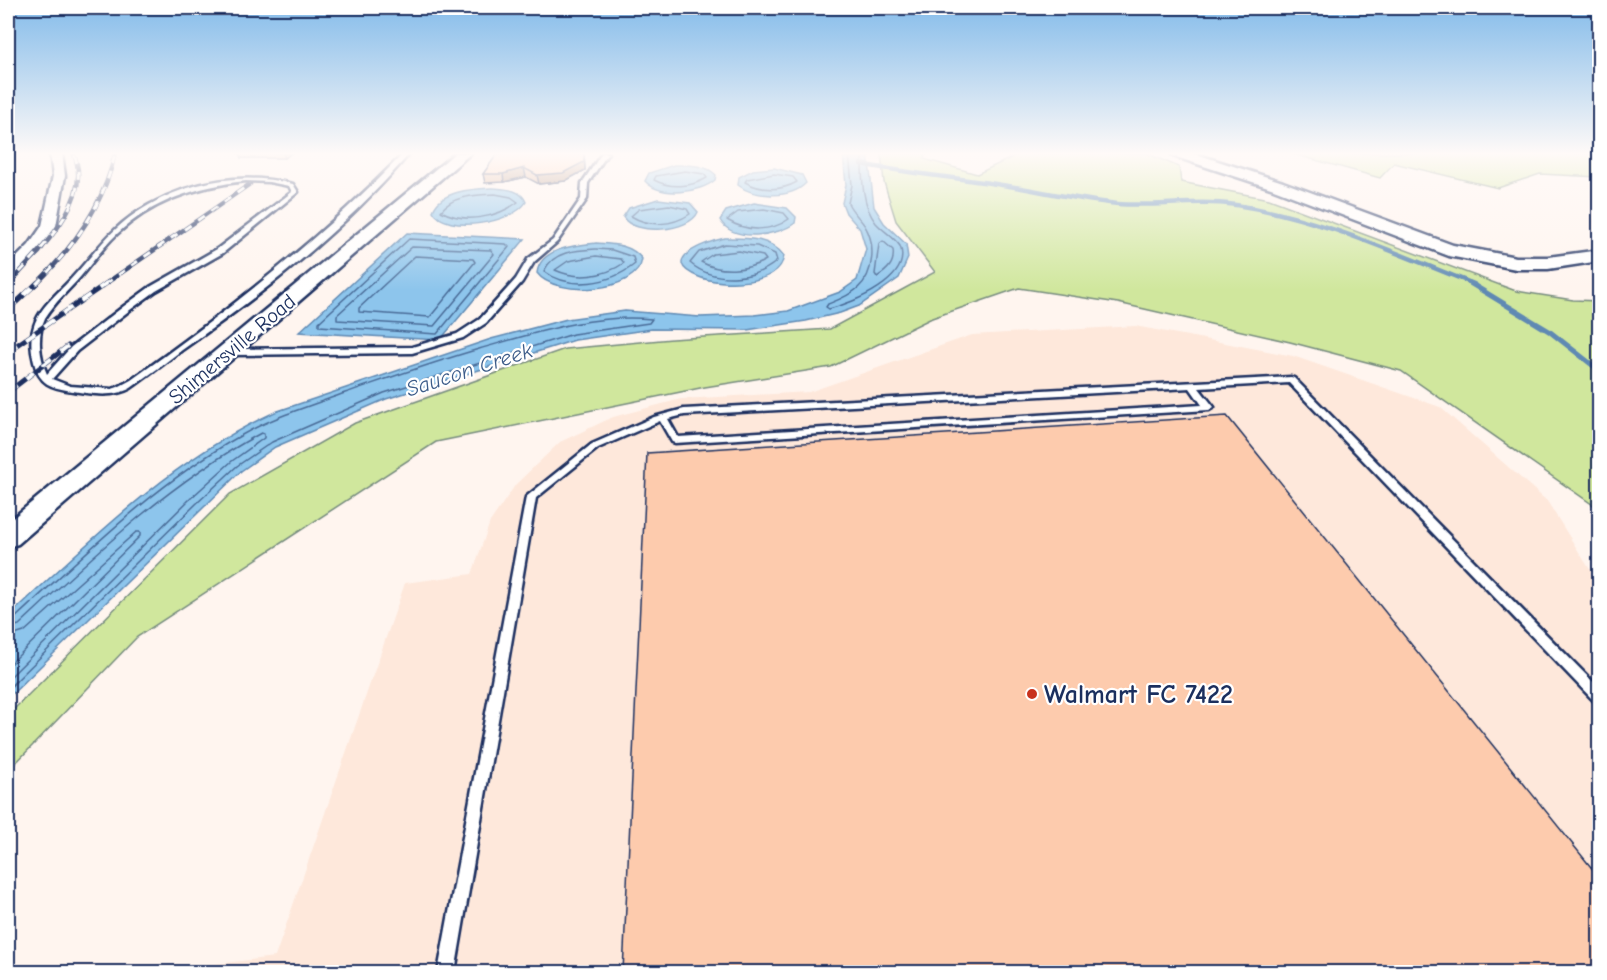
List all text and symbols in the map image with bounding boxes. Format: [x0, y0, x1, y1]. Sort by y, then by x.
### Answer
street label: Shimersville Road [164, 289, 300, 409]
water label: Saucon Creek [403, 337, 536, 403]
place label: Walmart FC 7422 [1044, 680, 1233, 710]
marker: Walmart FC 7422 [1025, 687, 1039, 701]

